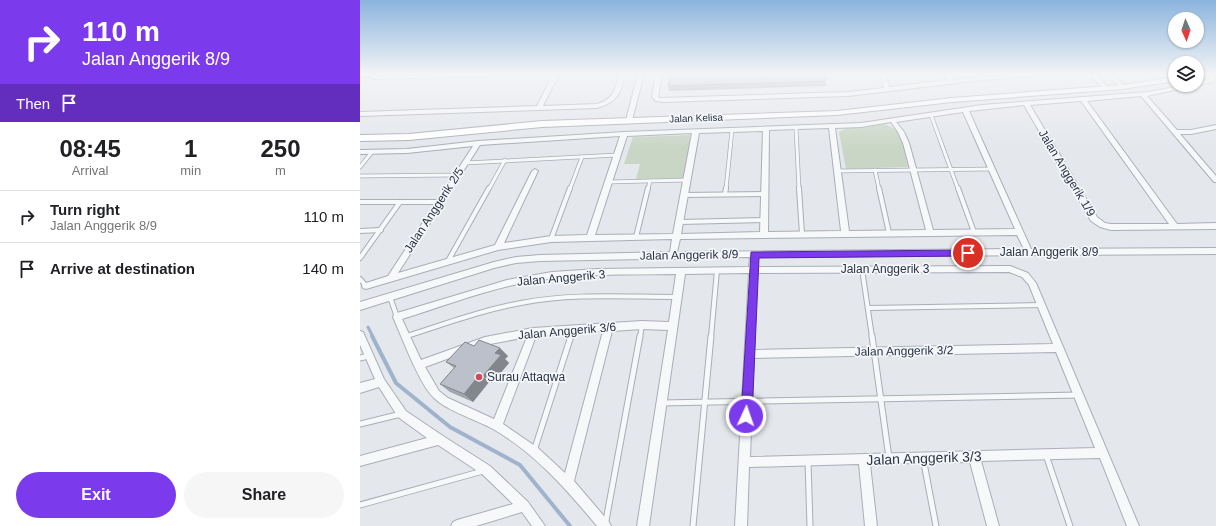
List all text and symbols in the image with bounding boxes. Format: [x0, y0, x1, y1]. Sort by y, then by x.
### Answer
north arrow [1168, 12, 1204, 48]
map controls [1168, 12, 1204, 92]
icon: right [16, 16, 68, 68]
text: 110 m [82, 16, 160, 47]
text: Jalan Anggerik 8/9 [82, 49, 230, 69]
button: layers [1168, 56, 1204, 92]
icon: arrive [58, 92, 80, 114]
text: Then [16, 95, 50, 112]
street label: Jalan Kelisa [669, 112, 724, 124]
street label: Jalan Anggerik 1/9 [1036, 127, 1099, 219]
text: 08:45 [59, 135, 121, 162]
text: 1 [184, 135, 197, 162]
text: 250 [261, 135, 301, 162]
text: Arrival [72, 163, 109, 178]
text: min [180, 163, 201, 178]
text: m [275, 163, 286, 178]
street label: Jalan Anggerik 2/5 [401, 165, 467, 255]
text: Turn right [50, 201, 120, 218]
icon: right [16, 206, 38, 228]
text: 110 m [303, 208, 344, 225]
text: Jalan Anggerik 8/9 [50, 218, 157, 233]
pin [951, 236, 985, 270]
icon: arrive [957, 242, 979, 264]
street label: Jalan Anggerik 8/9 [1000, 245, 1099, 259]
street label: Jalan Anggerik 8/9 [640, 247, 739, 263]
icon: arrive [16, 258, 38, 280]
text: Arrive at destination [50, 260, 195, 277]
text: 140 m [302, 260, 344, 277]
street label: Jalan Anggerik 3 [841, 262, 930, 276]
street label: Jalan Anggerik 3 [516, 267, 606, 289]
street label: Jalan Anggerik 3/6 [517, 320, 617, 342]
street label: Jalan Anggerik 3/2 [855, 343, 954, 359]
place label: Surau Attaqwa [487, 370, 565, 384]
marker: Surau Attaqwa [474, 372, 484, 382]
position arrow [725, 395, 767, 437]
street label: Jalan Anggerik 3/3 [866, 448, 982, 468]
button: Exit [16, 472, 176, 518]
button: Share [184, 472, 344, 518]

